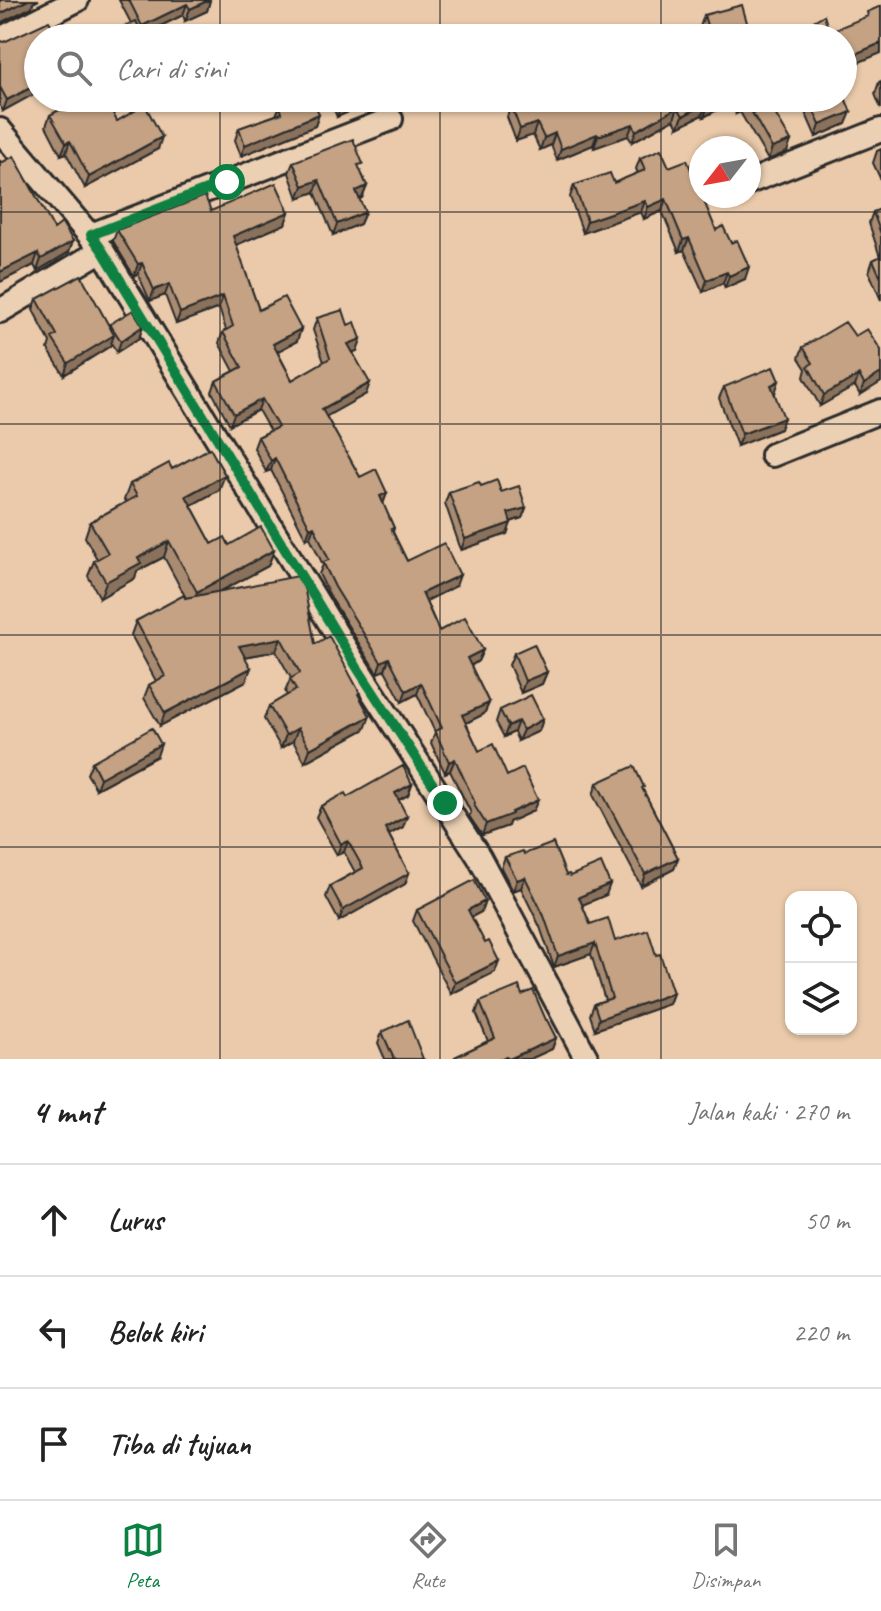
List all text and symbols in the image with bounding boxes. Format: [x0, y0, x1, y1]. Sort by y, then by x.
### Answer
search box [24, 24, 857, 112]
icon: search [52, 46, 96, 90]
text: Cari di sini [116, 49, 227, 87]
north arrow [689, 136, 761, 208]
route start [209, 164, 245, 200]
route end [427, 785, 463, 821]
map controls [785, 891, 857, 1035]
button: locate [785, 891, 857, 963]
button: layers [785, 963, 857, 1035]
text: 4 mnt [32, 1090, 102, 1133]
text: Jalan kaki · 270 m [689, 1095, 849, 1128]
icon: ahead [32, 1198, 76, 1242]
text: Lurus [108, 1201, 163, 1239]
text: 50 m [805, 1204, 849, 1237]
icon: left [32, 1310, 76, 1354]
text: Belok kiri [108, 1313, 203, 1351]
text: 220 m [793, 1316, 849, 1349]
icon: arrive [32, 1422, 76, 1466]
text: Tiba di tujuan [108, 1425, 251, 1463]
tab: Peta [121, 1518, 165, 1594]
tab: Rute [406, 1518, 450, 1594]
tab: Disimpan [691, 1518, 760, 1594]

